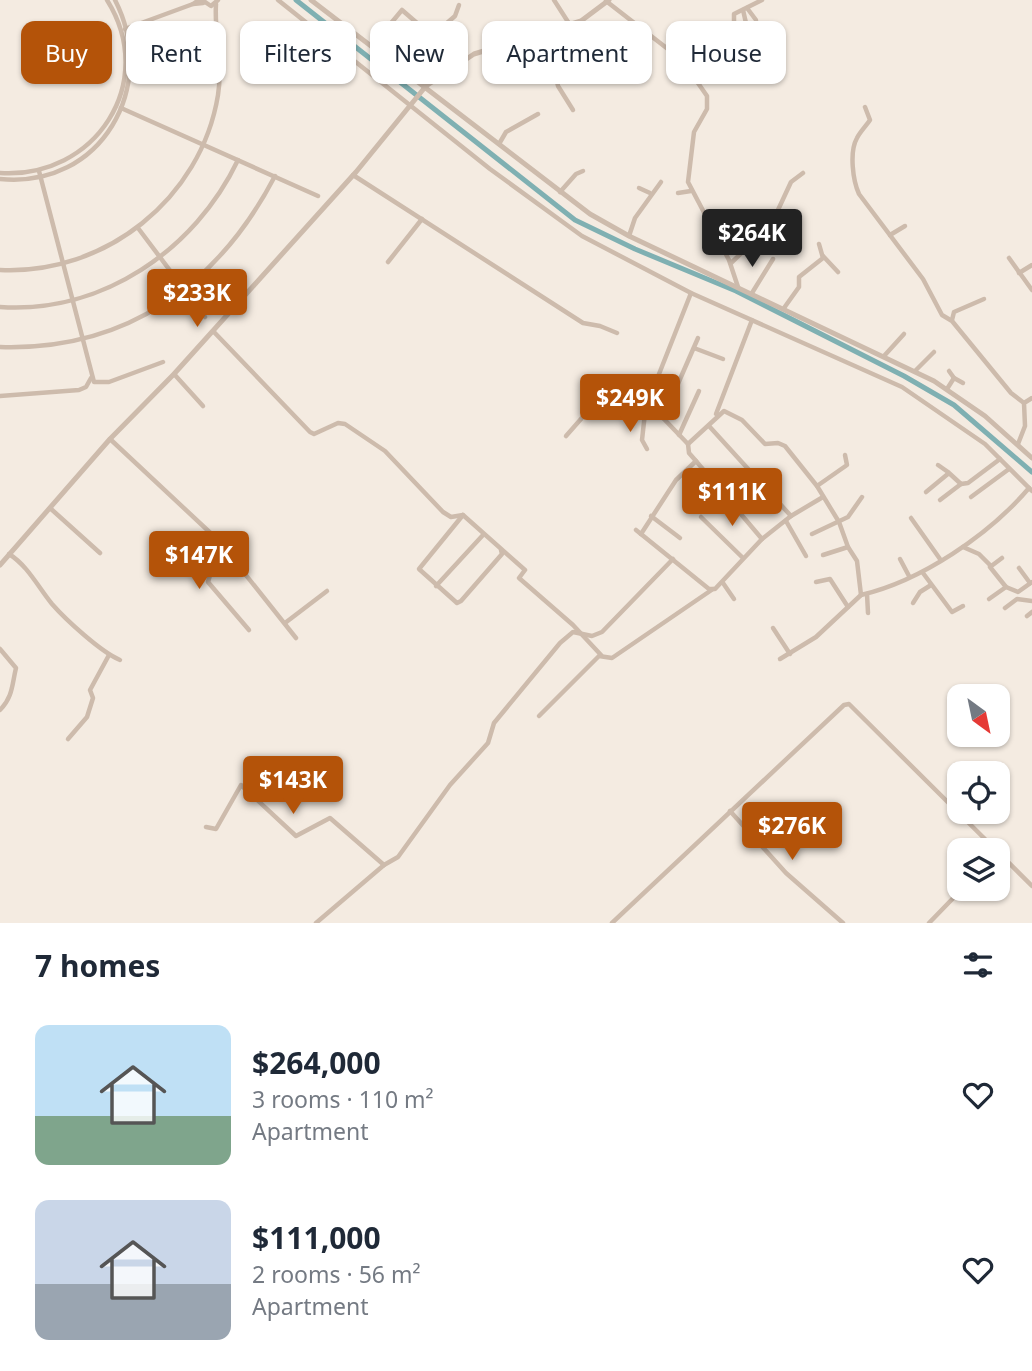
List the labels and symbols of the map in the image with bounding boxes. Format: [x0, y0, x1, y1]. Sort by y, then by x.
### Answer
pin: $264K [703, 210, 801, 269]
pin: $233K [148, 270, 246, 329]
pin: $249K [581, 374, 679, 434]
pin: $111K [683, 468, 781, 528]
pin: $147K [150, 532, 248, 591]
north arrow [947, 684, 1010, 747]
pin: $143K [244, 756, 342, 816]
pin: $276K [743, 802, 841, 862]

